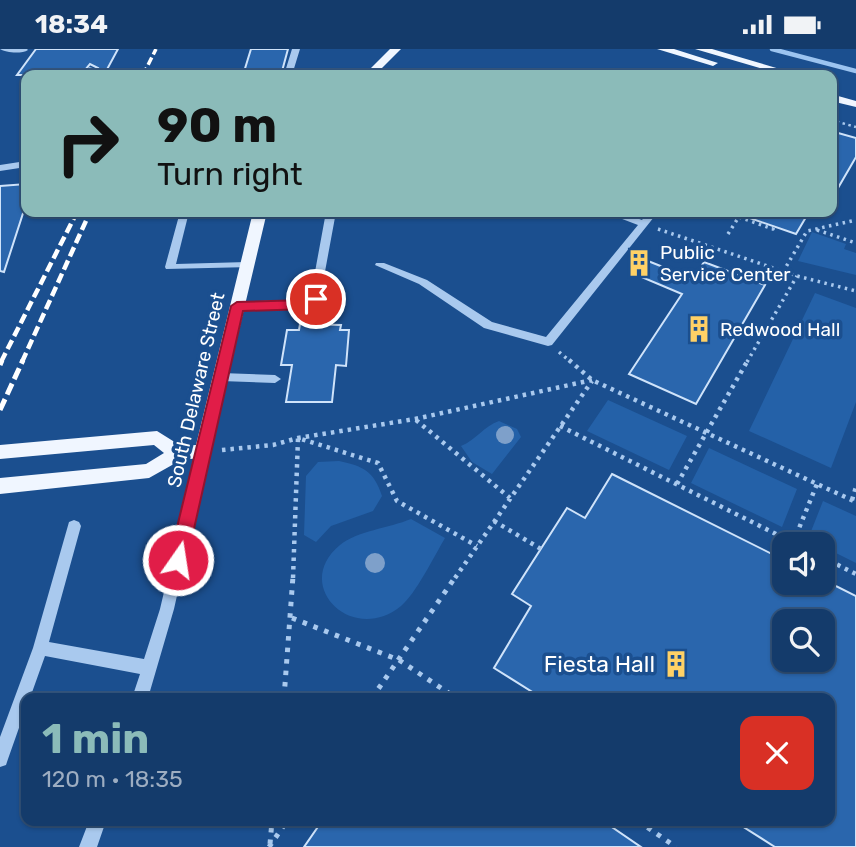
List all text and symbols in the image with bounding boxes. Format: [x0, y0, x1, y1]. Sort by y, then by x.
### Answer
text: 18:34 [35, 9, 108, 40]
text: 90 m [157, 96, 277, 154]
icon: right [42, 98, 133, 189]
text: Turn right [157, 155, 302, 193]
place label: Public Service Center [660, 241, 791, 286]
building icon: Public Service Center [624, 248, 654, 278]
pin [286, 269, 346, 329]
icon: arrive [297, 280, 335, 318]
street label: South Delaware Street [162, 290, 230, 490]
building icon: Redwood Hall [684, 314, 714, 344]
place label: Redwood Hall [720, 318, 840, 341]
position arrow [141, 523, 215, 597]
map controls [772, 532, 835, 672]
button: sound [772, 532, 835, 595]
button: search [772, 609, 835, 672]
building icon: Fiesta Hall [661, 649, 691, 679]
place label: Fiesta Hall [544, 650, 655, 678]
text: 1 min [42, 714, 149, 764]
button: close [740, 716, 814, 790]
text: 120 m · 18:35 [42, 765, 183, 793]

